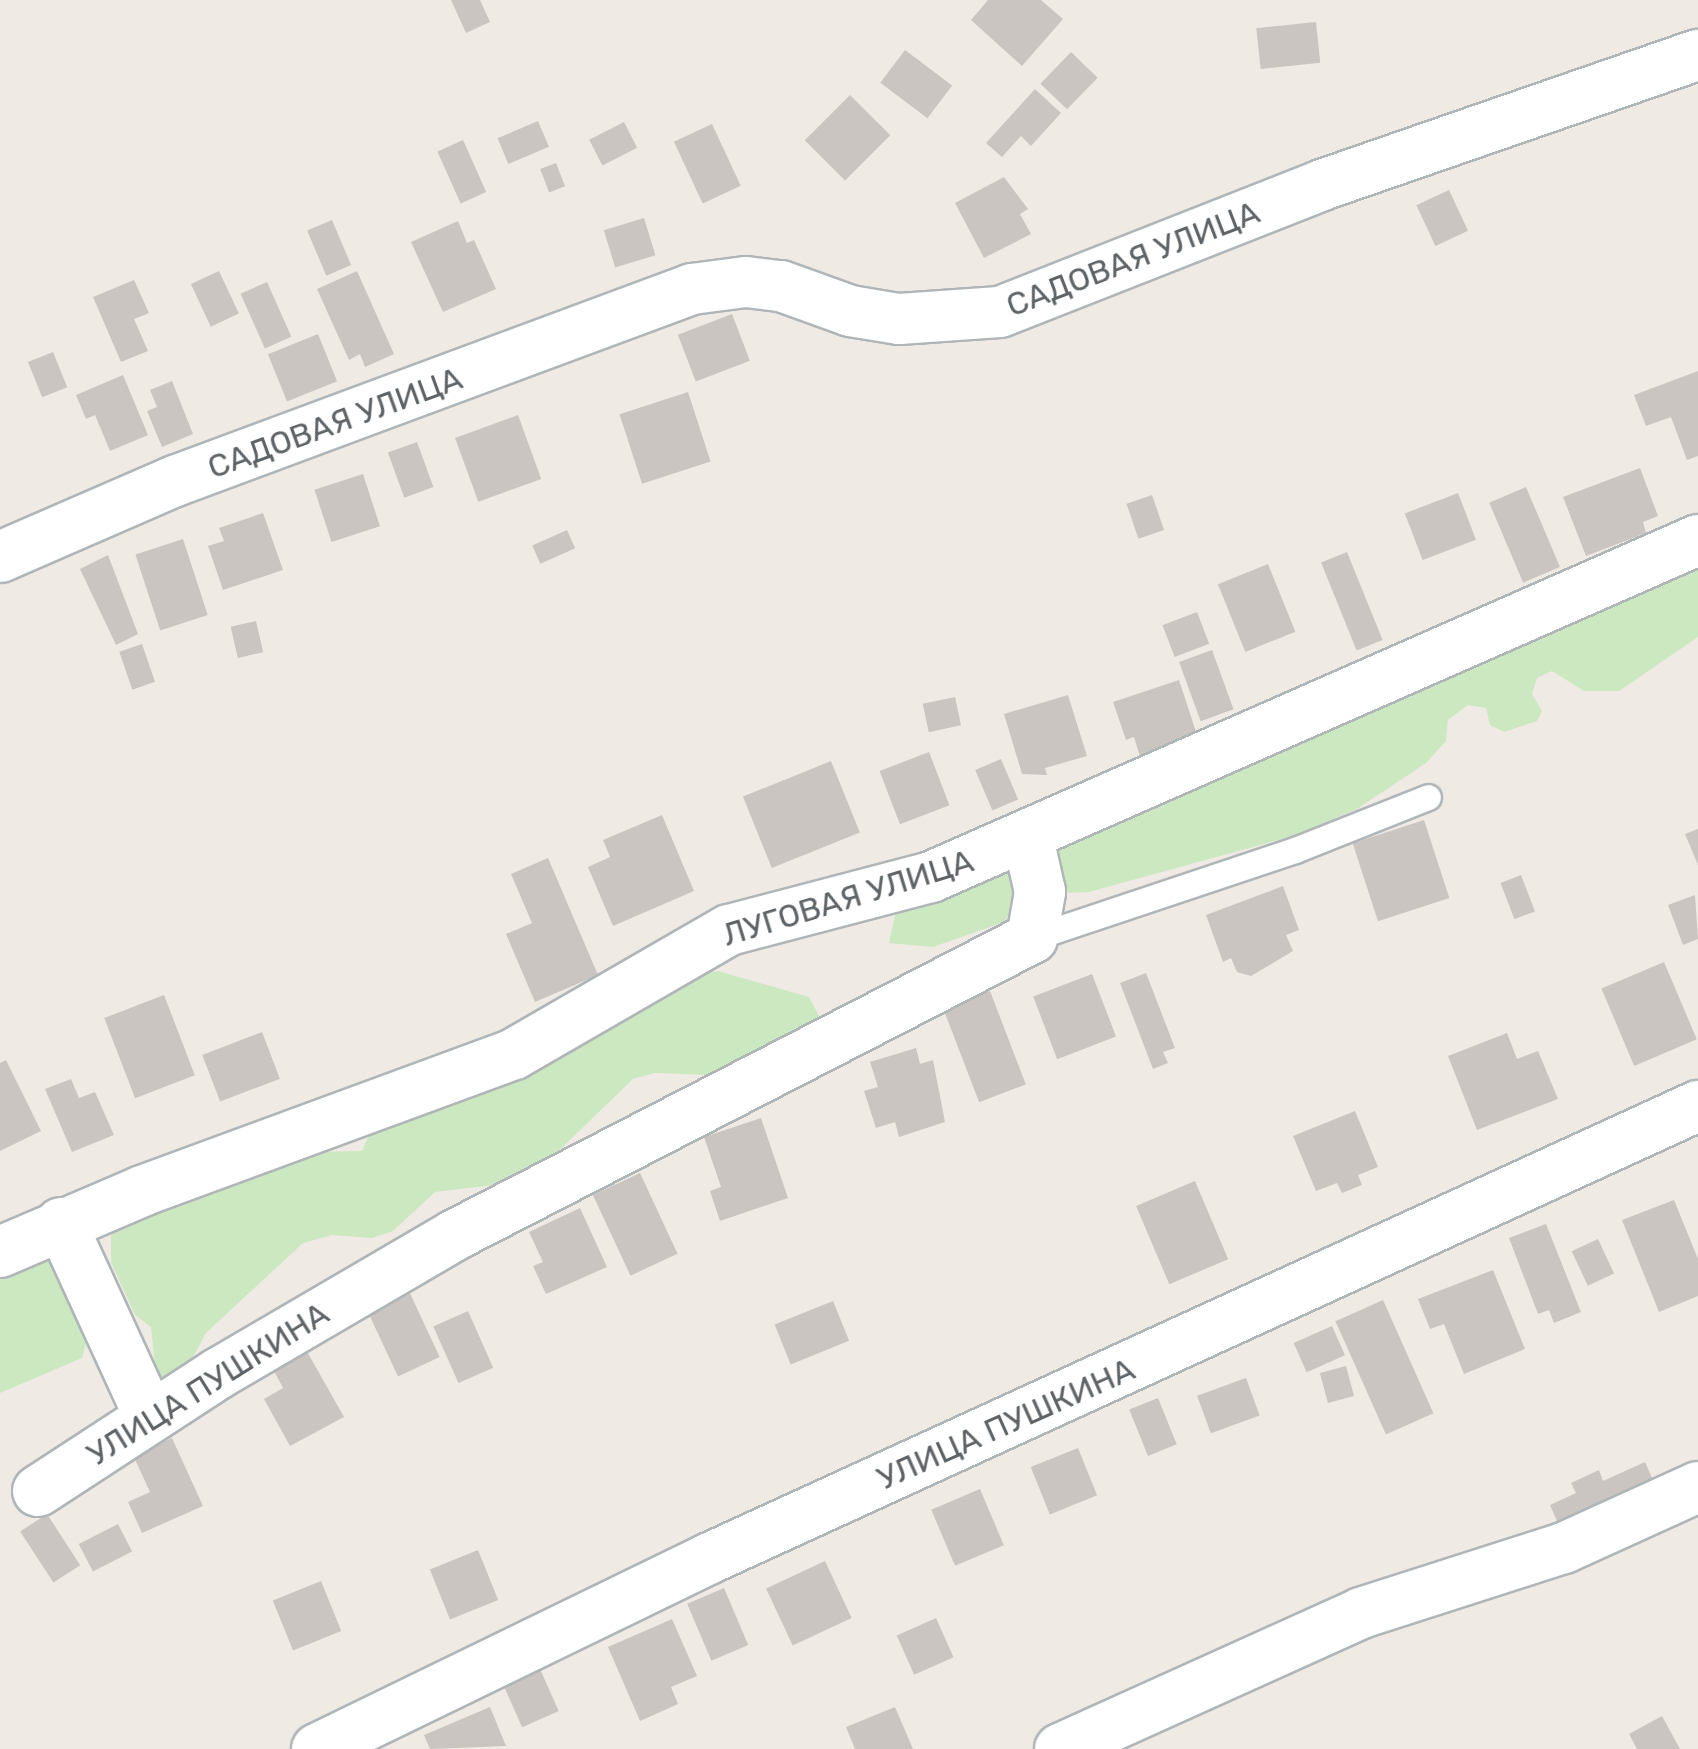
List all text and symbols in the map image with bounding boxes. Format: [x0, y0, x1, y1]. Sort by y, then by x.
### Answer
street label: САДОВАЯ УЛИЦА [1001, 193, 1265, 325]
street label: САДОВАЯ УЛИЦА [203, 359, 467, 487]
street label: ЛУГОВАЯ УЛИЦА [718, 842, 978, 954]
street label: УЛИЦА ПУШКИНА [80, 1294, 336, 1474]
street label: УЛИЦА ПУШКИНА [871, 1350, 1141, 1498]

